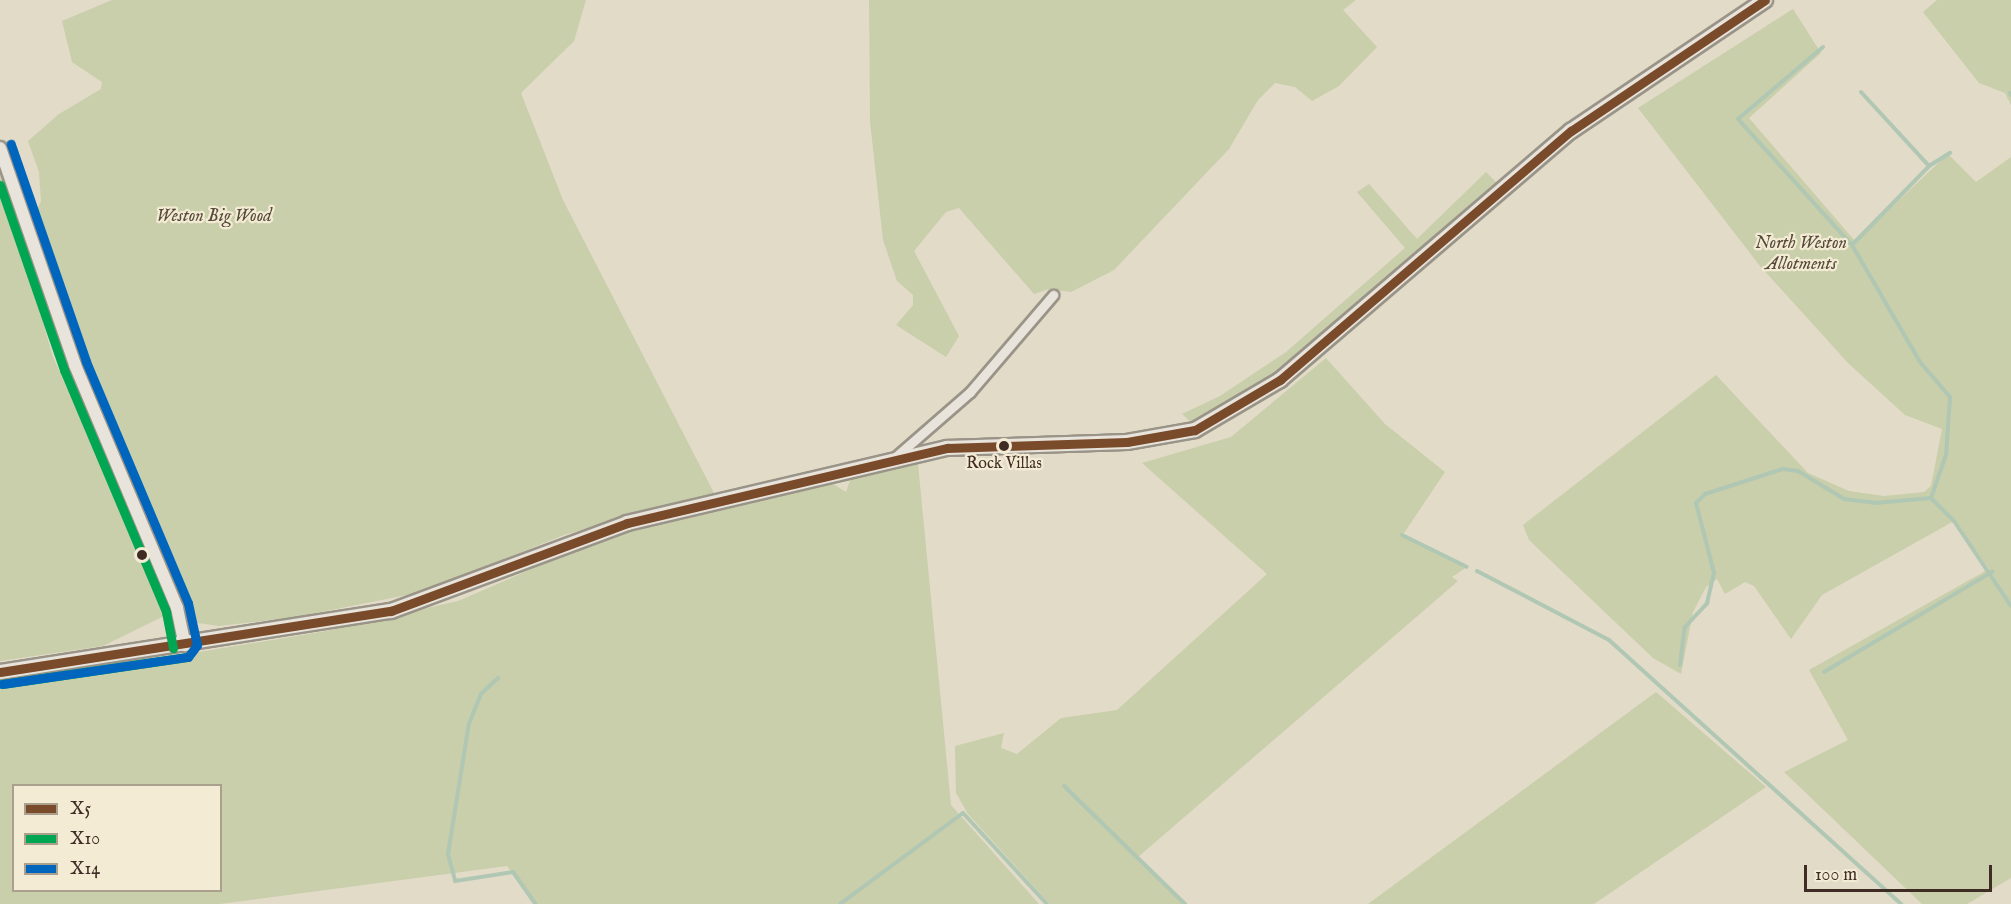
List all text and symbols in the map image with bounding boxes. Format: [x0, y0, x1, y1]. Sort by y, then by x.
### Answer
park label: Weston Big Wood [156, 206, 272, 228]
park label: North Weston Allotments [1755, 234, 1847, 276]
marker: Rock Villas [998, 440, 1010, 452]
place label: Rock Villas [966, 454, 1042, 474]
unlabelled marker [136, 549, 148, 561]
legend [12, 784, 222, 892]
text: X5 [70, 798, 91, 821]
text: X10 [70, 828, 100, 851]
scale bar [1807, 853, 1994, 891]
text: X14 [70, 858, 100, 881]
text: 100 m [1815, 864, 1857, 887]

